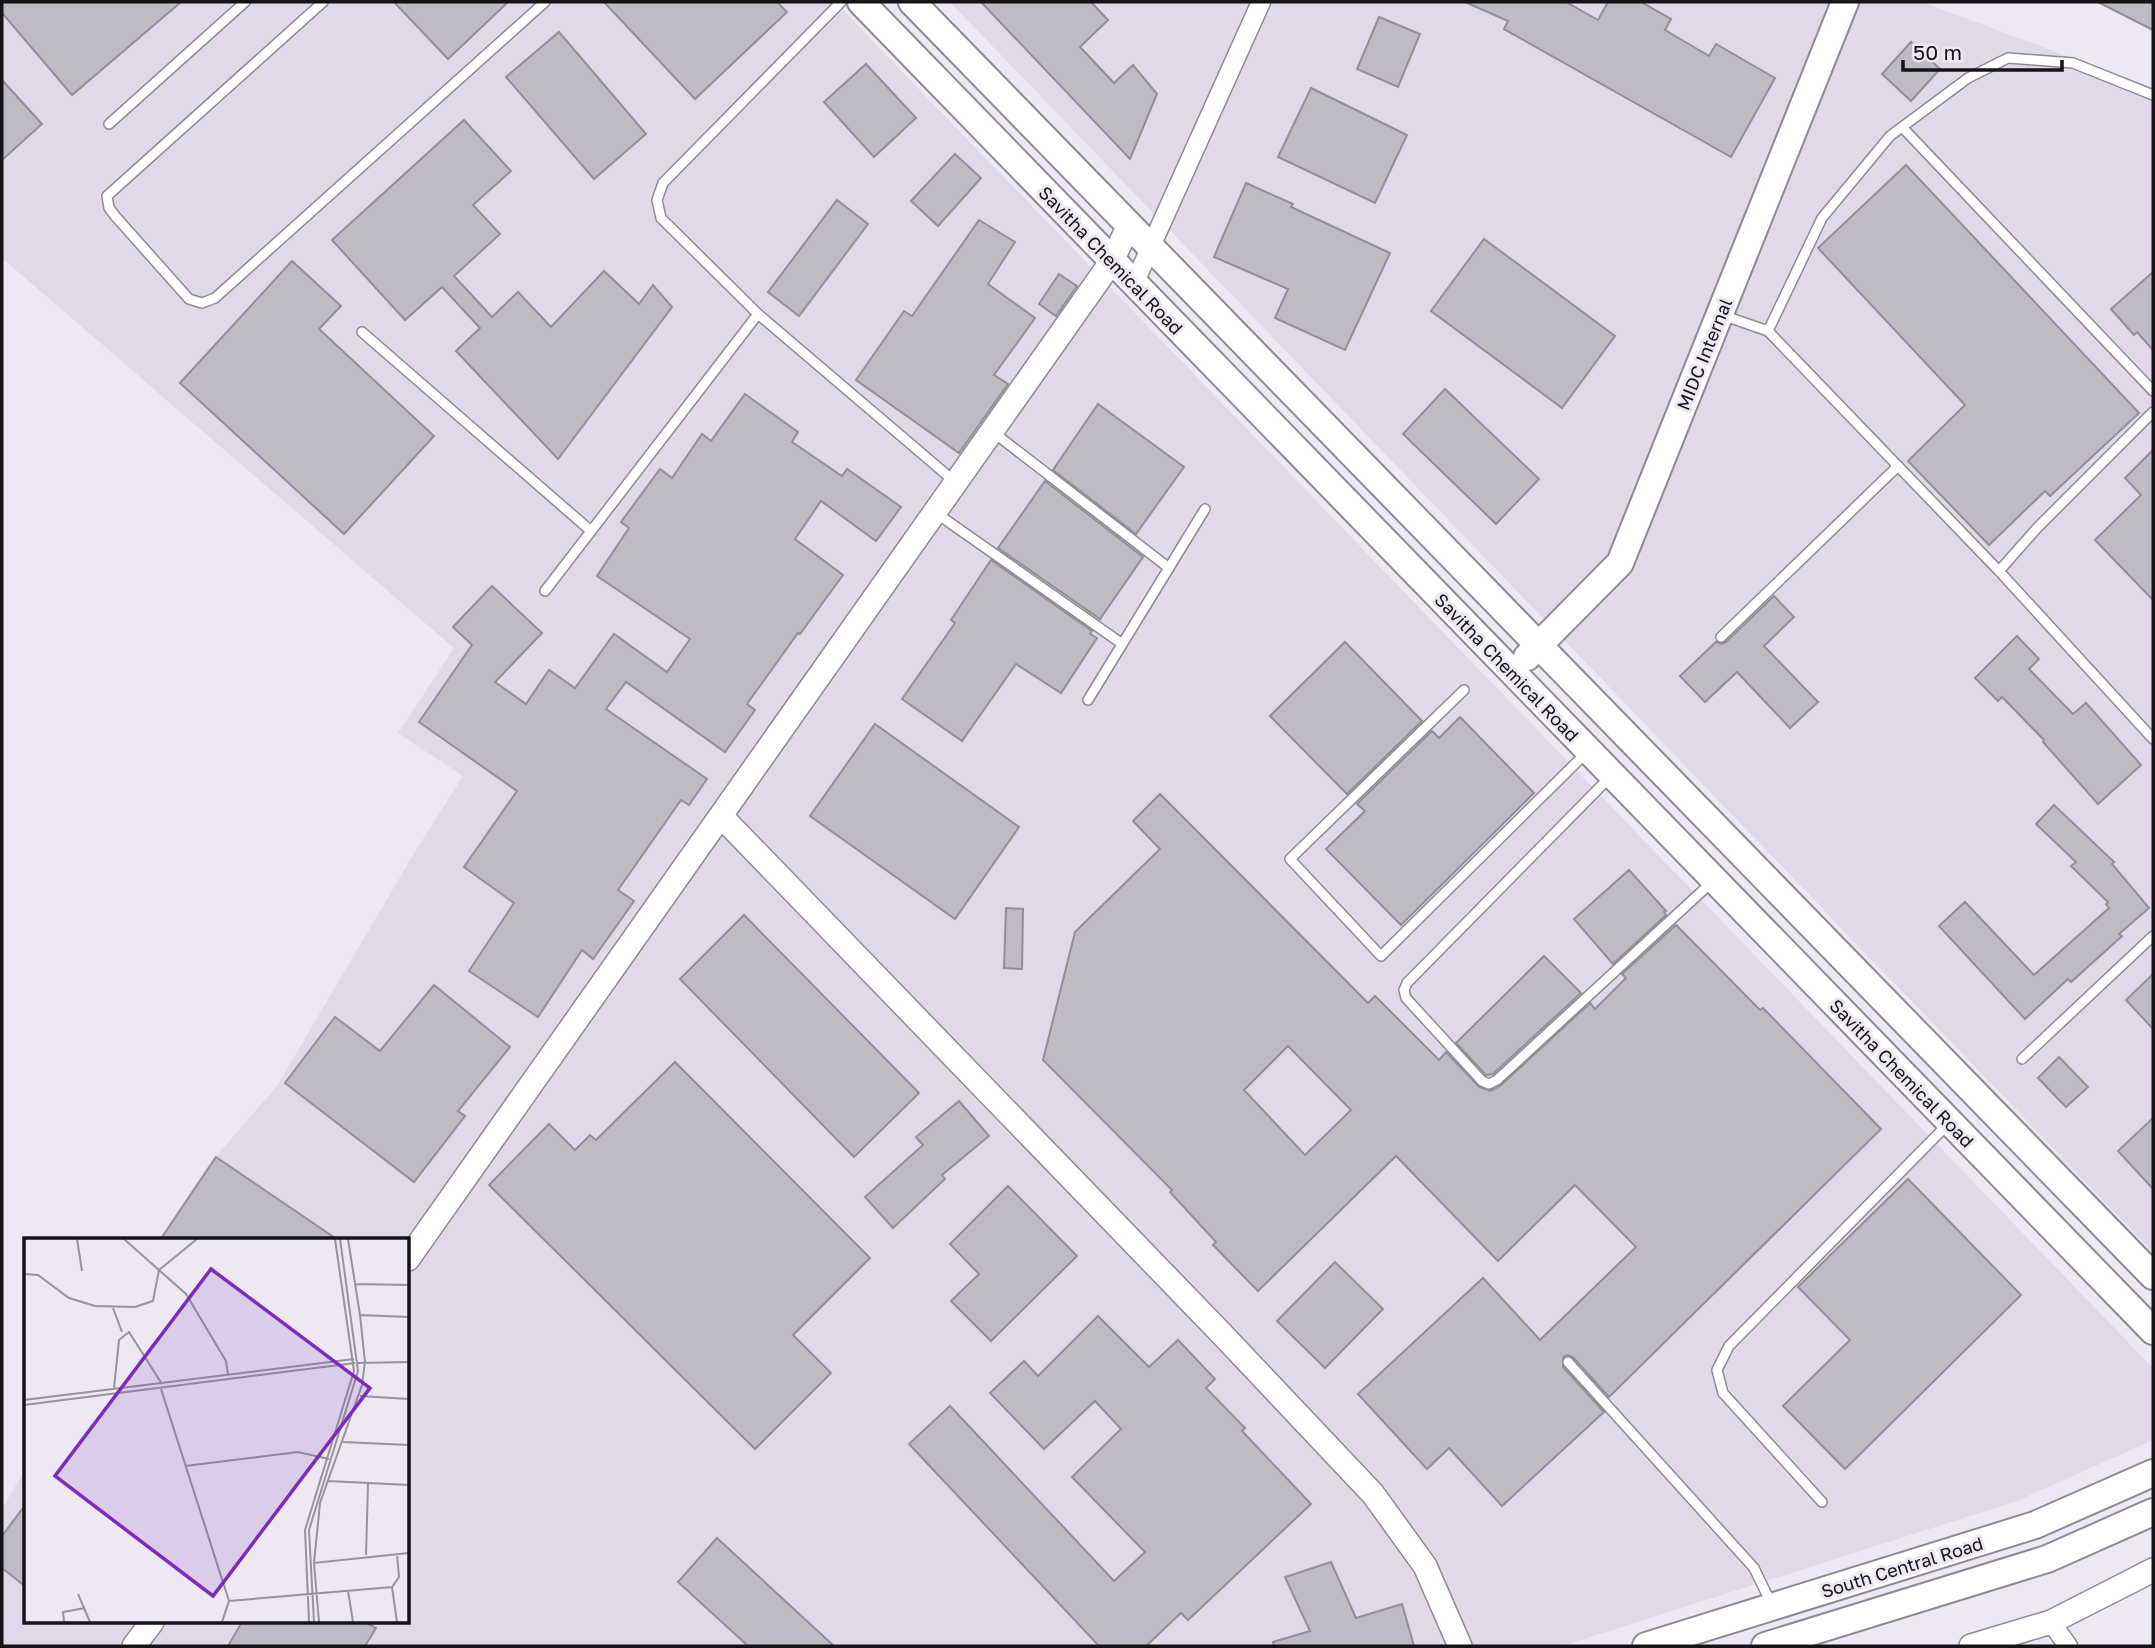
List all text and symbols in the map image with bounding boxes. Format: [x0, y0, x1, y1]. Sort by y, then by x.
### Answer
scale bar [1903, 28, 2062, 72]
text: 50 m [1913, 39, 1962, 65]
street label: Savitha Chemical Road [1034, 181, 1188, 339]
street label: MIDC Internal [1672, 295, 1737, 413]
street label: Savitha Chemical Road [1430, 588, 1584, 746]
street label: Savitha Chemical Road [1825, 994, 1979, 1152]
inset map [24, 1238, 410, 1624]
street label: South Central Road [1818, 1532, 1986, 1602]

